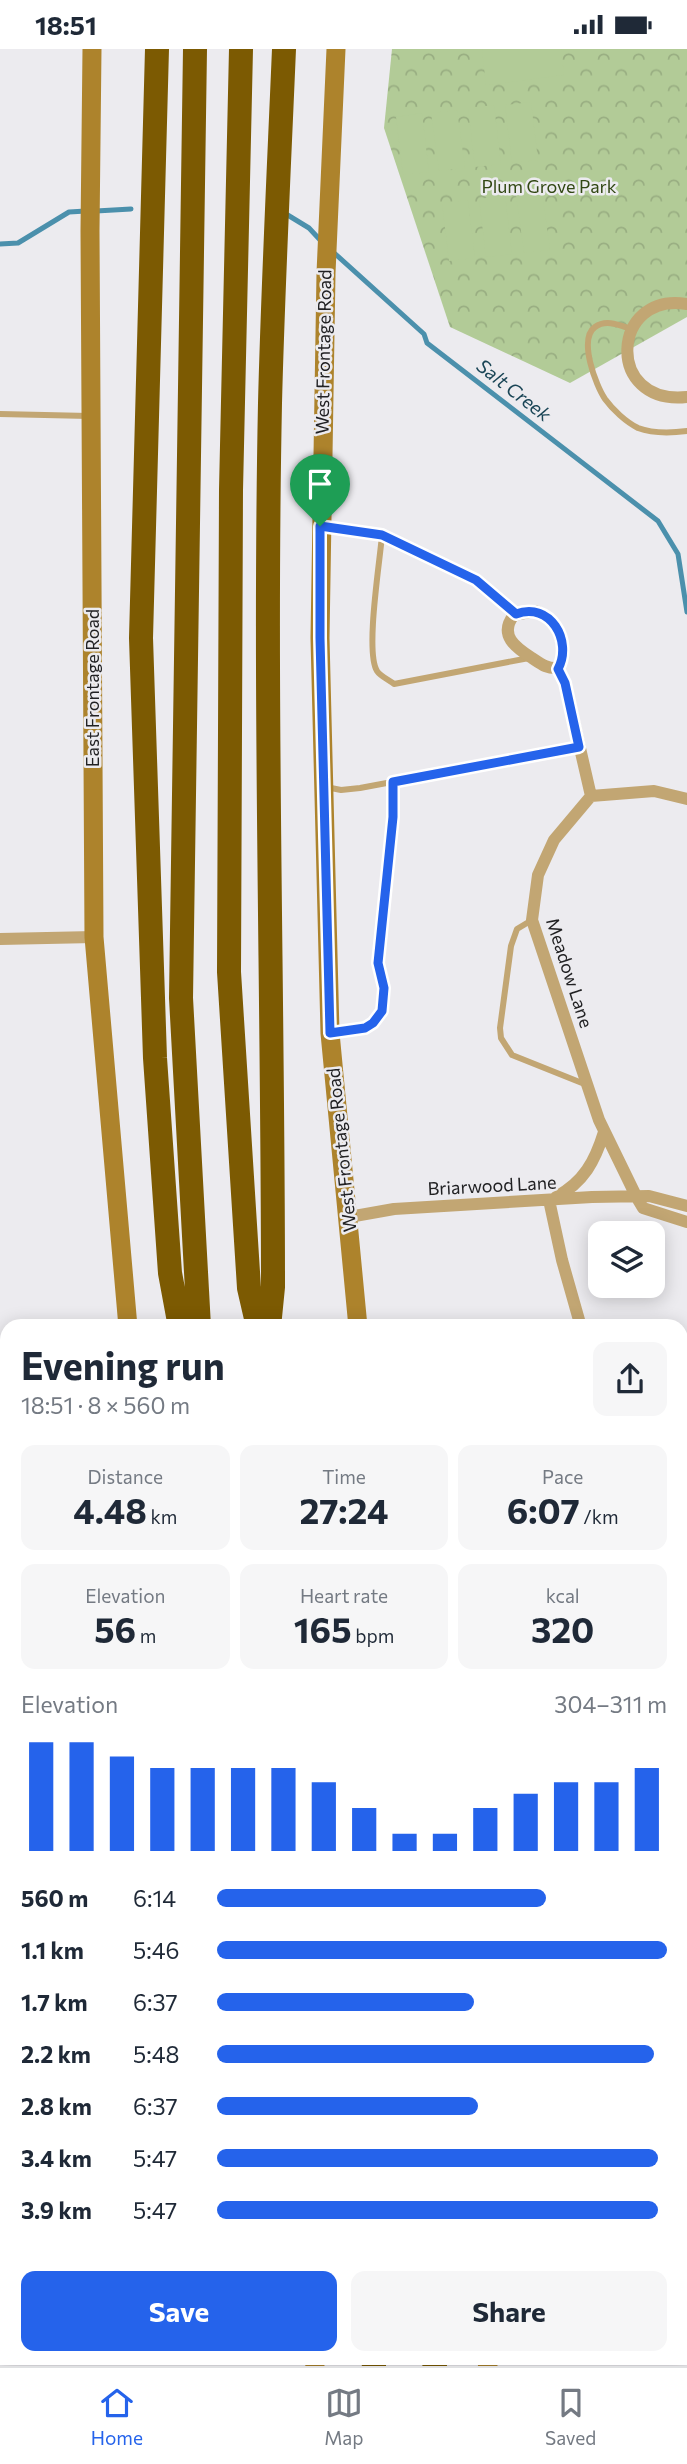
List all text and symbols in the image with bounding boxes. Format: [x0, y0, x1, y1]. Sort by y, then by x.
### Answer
text: 18:51 [35, 9, 97, 40]
park label: Plum Grove Park [481, 175, 617, 197]
street label: West Frontage Road [311, 269, 335, 435]
water label: Salt Creek [473, 353, 557, 426]
pin [290, 454, 350, 526]
icon: arrive [301, 465, 339, 503]
street label: East Frontage Road [81, 609, 103, 767]
street label: Meadow Lane [542, 915, 598, 1030]
street label: West Frontage Road [321, 1067, 361, 1233]
street label: Briarwood Lane [427, 1171, 557, 1199]
map controls [588, 1221, 665, 1298]
button: layers [588, 1221, 665, 1298]
text: Evening run [21, 1341, 225, 1388]
button: share [593, 1342, 667, 1416]
text: 18:51 · 8 × 560 m [21, 1391, 190, 1419]
text: Distance [88, 1465, 163, 1488]
text: Time [322, 1465, 366, 1488]
text: Pace [542, 1465, 583, 1488]
text: 4.48 [73, 1488, 147, 1531]
text: 27:24 [299, 1488, 389, 1531]
text: 6:07 [507, 1488, 580, 1531]
text: km [147, 1505, 177, 1528]
text: /km [580, 1505, 619, 1528]
text: Elevation [85, 1584, 165, 1607]
text: Heart rate [300, 1584, 388, 1607]
text: kcal [546, 1584, 580, 1607]
text: 56 [94, 1607, 136, 1650]
text: 165 [294, 1607, 352, 1650]
text: 320 [531, 1607, 594, 1650]
text: m [136, 1624, 156, 1647]
text: bpm [352, 1624, 394, 1647]
text: Elevation [21, 1690, 118, 1718]
text: 304–311 m [554, 1690, 667, 1718]
text: 560 m [21, 1884, 88, 1912]
text: 6:14 [133, 1884, 176, 1912]
text: 1.1 km [21, 1936, 84, 1964]
text: 5:46 [133, 1936, 179, 1964]
text: 1.7 km [21, 1988, 88, 2016]
text: 6:37 [133, 1988, 178, 2016]
text: 2.2 km [21, 2040, 91, 2068]
text: 5:48 [133, 2040, 179, 2068]
text: 2.8 km [21, 2092, 92, 2120]
text: 6:37 [133, 2092, 178, 2120]
text: 3.4 km [21, 2144, 92, 2172]
text: 5:47 [133, 2144, 177, 2172]
text: 3.9 km [21, 2196, 92, 2224]
text: 5:47 [133, 2196, 177, 2224]
button: Save [21, 2271, 337, 2351]
button: Share [351, 2271, 667, 2351]
tab: Home [91, 2384, 143, 2449]
tab: Map [324, 2384, 364, 2449]
tab: Saved [545, 2384, 596, 2449]

